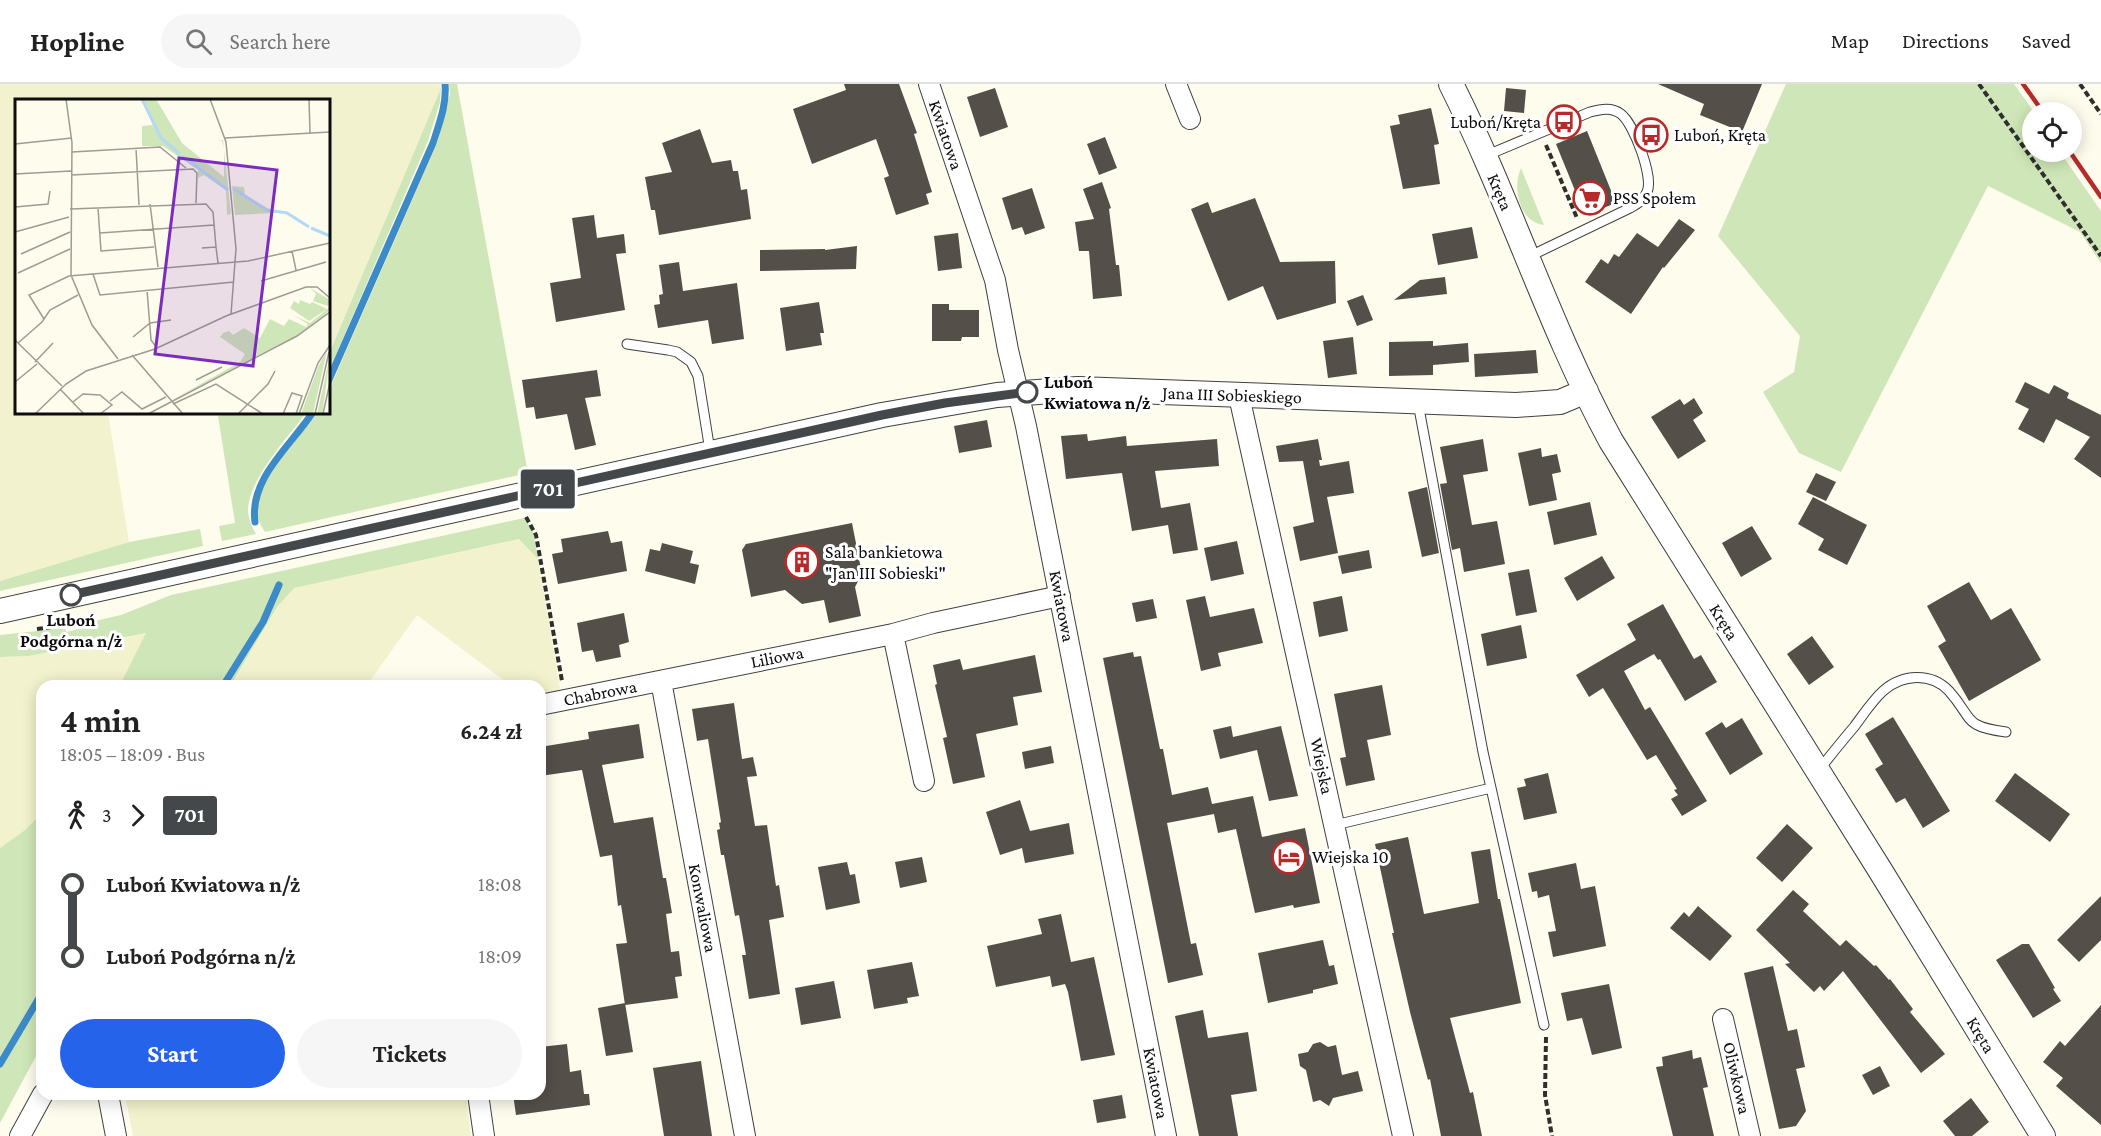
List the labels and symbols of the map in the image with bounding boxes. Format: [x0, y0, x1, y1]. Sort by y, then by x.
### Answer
street label: Kwiatowa [925, 98, 967, 172]
inset map [15, 99, 330, 414]
bus stop icon: Luboń/Kręta [1546, 104, 1582, 140]
place label: Luboń/Kręta [1450, 112, 1541, 132]
bus stop icon: Luboń, Kręta [1633, 117, 1669, 153]
place label: Luboń, Kręta [1674, 125, 1766, 145]
street label: Kręta [1483, 170, 1517, 214]
supermarket icon: PSS Społem [1572, 180, 1608, 216]
place label: PSS Społem [1613, 188, 1697, 208]
place label: Luboń Kwiatowa n/ż [1044, 372, 1150, 413]
marker: Luboń Kwiatowa n/ż [1016, 381, 1038, 403]
street label: Jana III Sobieskiego [1160, 382, 1302, 407]
line badge: 701 [514, 470, 582, 508]
place label: Sala bankietowa "Jan III Sobieski" [825, 542, 946, 583]
building icon: Sala bankietowa "Jan III Sobieski" [784, 544, 820, 580]
street label: Kwiatowa [1045, 569, 1079, 643]
marker: Luboń Podgórna n/ż [60, 584, 82, 606]
street label: Kręta [1705, 600, 1743, 644]
place label: Luboń Podgórna n/ż [20, 610, 122, 651]
street label: Liliowa [749, 642, 805, 672]
street label: Chabrowa [562, 676, 638, 710]
street label: Wiejska [1305, 736, 1338, 796]
hotel icon: Wiejska 10 [1271, 839, 1307, 875]
place label: Wiejska 10 [1312, 847, 1389, 868]
street label: Konwaliowa [685, 862, 721, 954]
street label: Kręta [1963, 1013, 1999, 1057]
street label: Oliwkowa [1719, 1040, 1755, 1116]
street label: Kwiatowa [1139, 1046, 1173, 1120]

